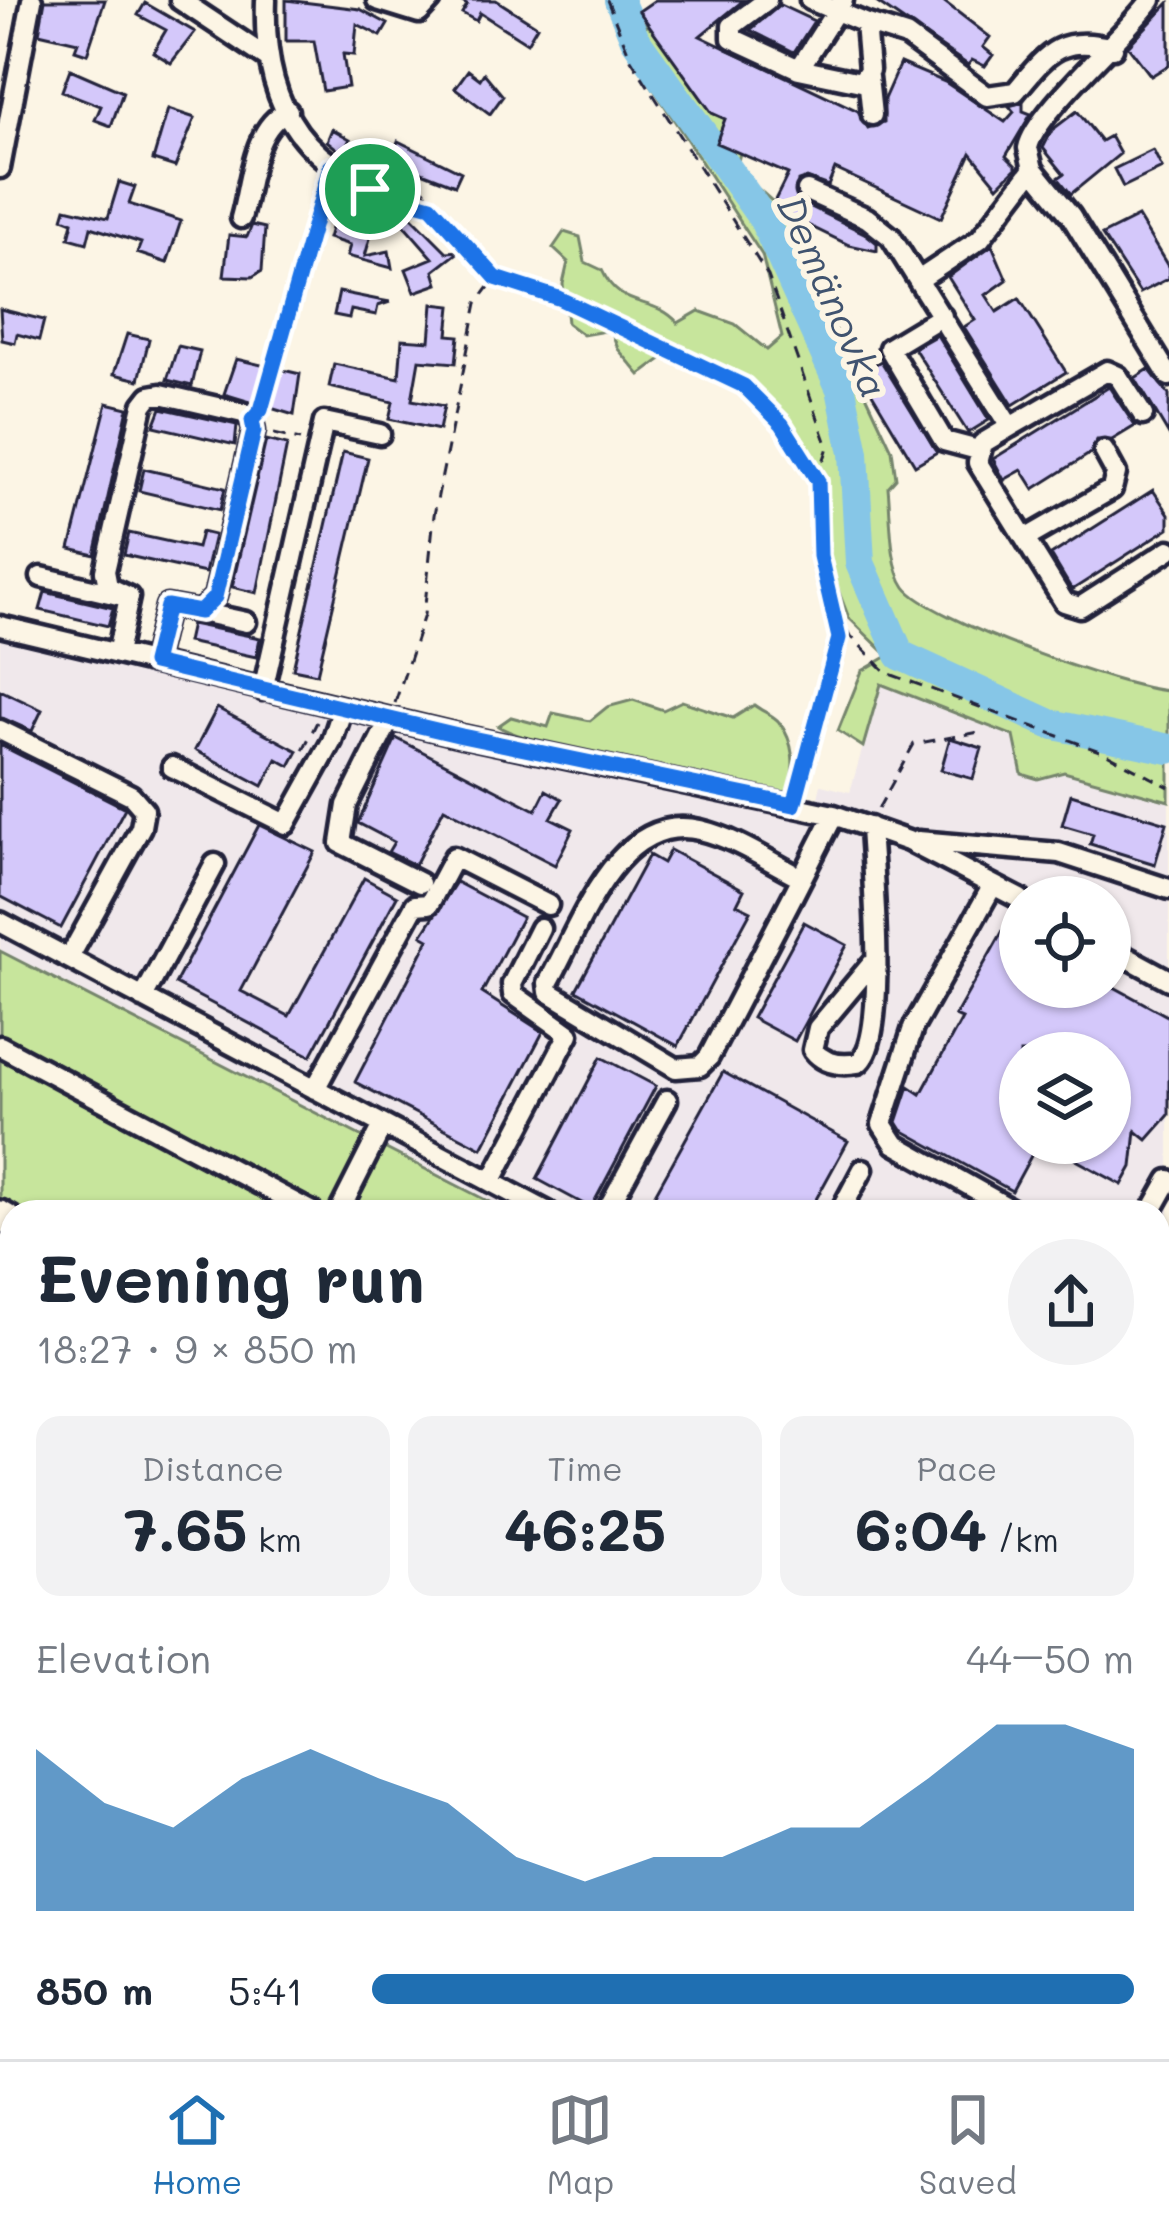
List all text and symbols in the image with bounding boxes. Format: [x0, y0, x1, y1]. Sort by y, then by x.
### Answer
pin [319, 138, 421, 240]
icon: arrive [337, 156, 403, 222]
water label: Demänovka [767, 187, 901, 405]
map controls [999, 876, 1131, 1164]
button: locate [999, 876, 1131, 1008]
button: layers [999, 1032, 1131, 1164]
text: Evening run [36, 1234, 425, 1320]
button: share [1008, 1239, 1134, 1365]
text: 18:27 · 9 × 850 m [36, 1322, 358, 1373]
text: Distance [142, 1446, 284, 1489]
text: Time [547, 1446, 623, 1489]
text: Pace [917, 1446, 997, 1489]
text: 7.65 [124, 1489, 247, 1567]
text: 46:25 [504, 1489, 666, 1567]
text: 6:04 [855, 1489, 987, 1567]
text: km [247, 1517, 302, 1560]
text: /km [987, 1517, 1059, 1560]
text: Elevation [36, 1632, 211, 1683]
text: 44–50 m [966, 1632, 1134, 1683]
text: 850 m [36, 1964, 153, 2015]
text: 5:41 [228, 1964, 303, 2015]
tab: Home [152, 2087, 242, 2202]
tab: Map [547, 2087, 614, 2202]
tab: Saved [919, 2087, 1017, 2202]

